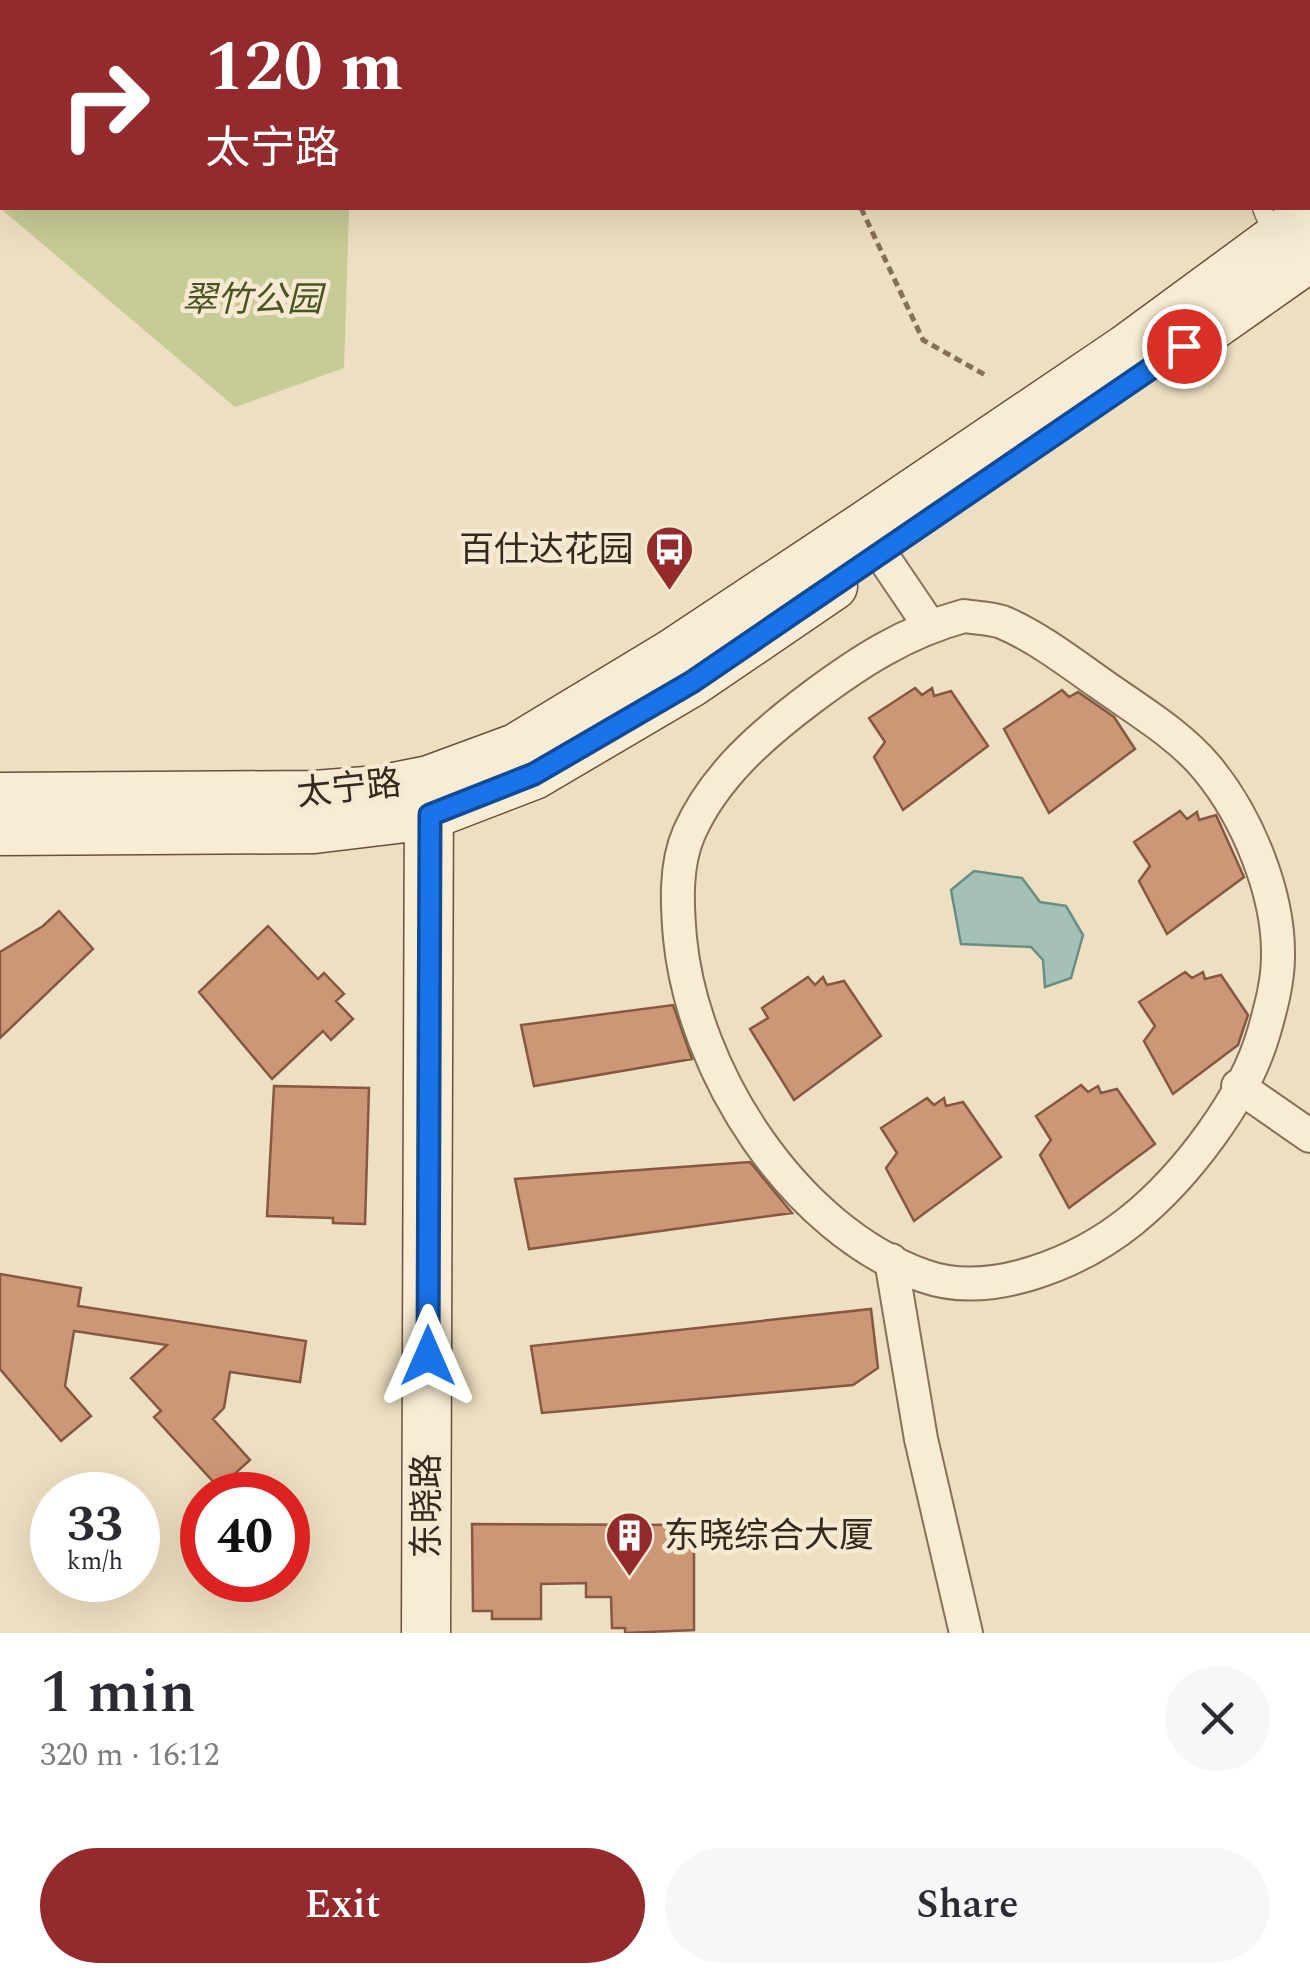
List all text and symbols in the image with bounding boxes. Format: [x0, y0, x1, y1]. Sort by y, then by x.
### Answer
text: 120 m [205, 15, 403, 121]
icon: right [40, 40, 170, 170]
text: 太宁路 [205, 115, 340, 184]
park label: 翠竹公园 [182, 274, 327, 327]
pin [1142, 304, 1227, 389]
icon: arrive [1157, 319, 1212, 374]
place label: 百仕达花园 [459, 524, 634, 577]
bus stop icon: 百仕达花园 [643, 524, 695, 592]
street label: 太宁路 [294, 757, 404, 821]
position arrow [376, 1304, 480, 1408]
street label: 东晓路 [401, 1453, 454, 1559]
speed limit sign: 40 [180, 1472, 310, 1602]
text: 33 [67, 1487, 123, 1563]
building icon: 东晓综合大厦 [603, 1510, 655, 1578]
place label: 东晓综合大厦 [664, 1510, 874, 1563]
text: km/h [67, 1543, 123, 1581]
text: 1 min [40, 1647, 196, 1739]
button: close [1165, 1666, 1270, 1771]
text: 320 m · 16:12 [40, 1731, 220, 1780]
button: Exit [40, 1848, 645, 1963]
button: Share [665, 1848, 1270, 1963]

